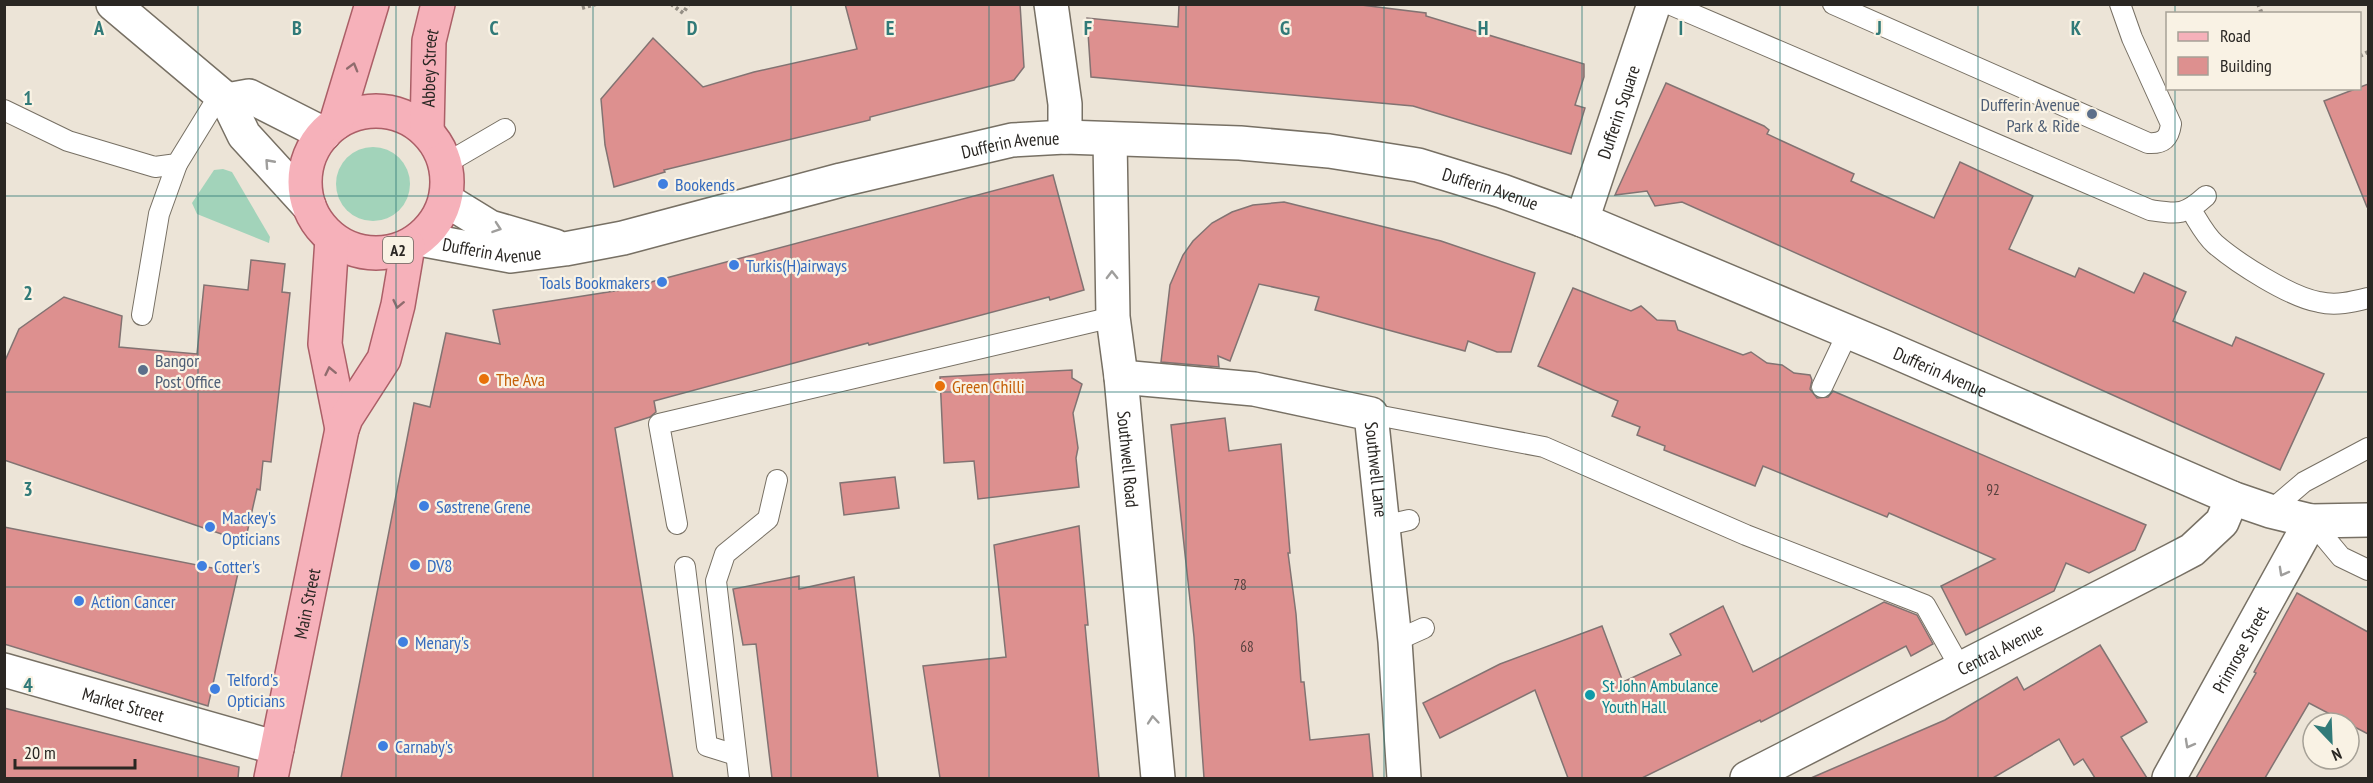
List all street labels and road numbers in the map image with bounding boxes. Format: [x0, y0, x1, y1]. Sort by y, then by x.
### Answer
street label: Abbey Street [416, 26, 443, 108]
street label: Dufferin Square [1592, 62, 1644, 162]
street label: Dufferin Avenue [959, 126, 1060, 163]
street label: Dufferin Avenue [1440, 162, 1542, 215]
street label: Dufferin Avenue [441, 232, 542, 267]
road number: A2 [383, 237, 413, 263]
street label: Dufferin Avenue [1890, 341, 1991, 402]
street label: Southwell Road [1113, 410, 1144, 508]
street label: Southwell Lane [1360, 421, 1393, 518]
street label: Main Street [288, 566, 325, 641]
street label: Primrose Street [2207, 602, 2273, 697]
street label: Central Avenue [1953, 617, 2047, 680]
street label: Market Street [80, 681, 167, 727]

